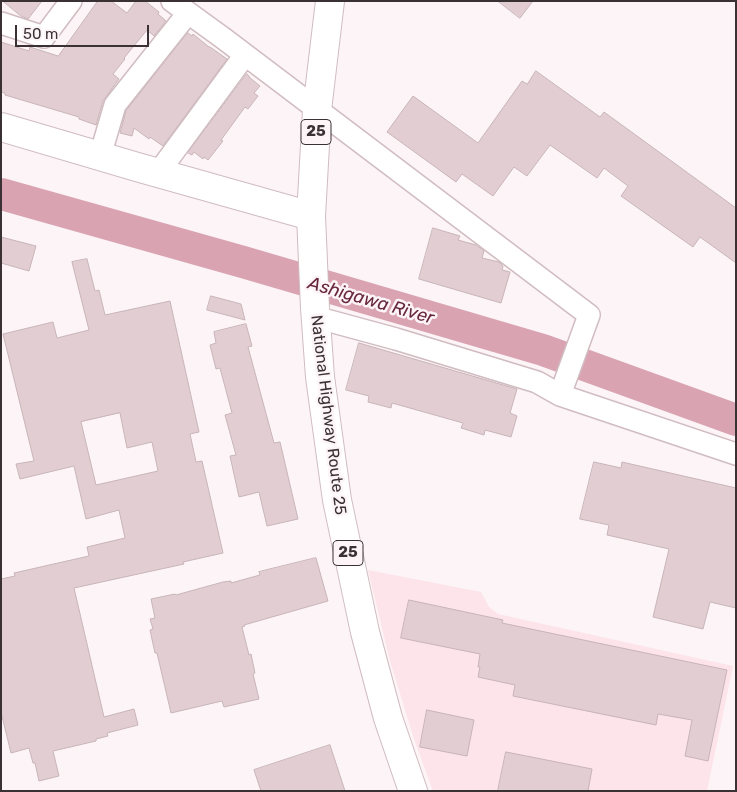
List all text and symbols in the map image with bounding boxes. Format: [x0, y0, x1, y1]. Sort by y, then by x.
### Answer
scale bar [18, 15, 151, 47]
text: 50 m [23, 25, 58, 43]
road number: 25 [301, 120, 331, 144]
water label: Ashigawa River [306, 273, 436, 329]
street label: National Highway Route 25 [306, 314, 350, 516]
road number: 25 [333, 540, 363, 566]

